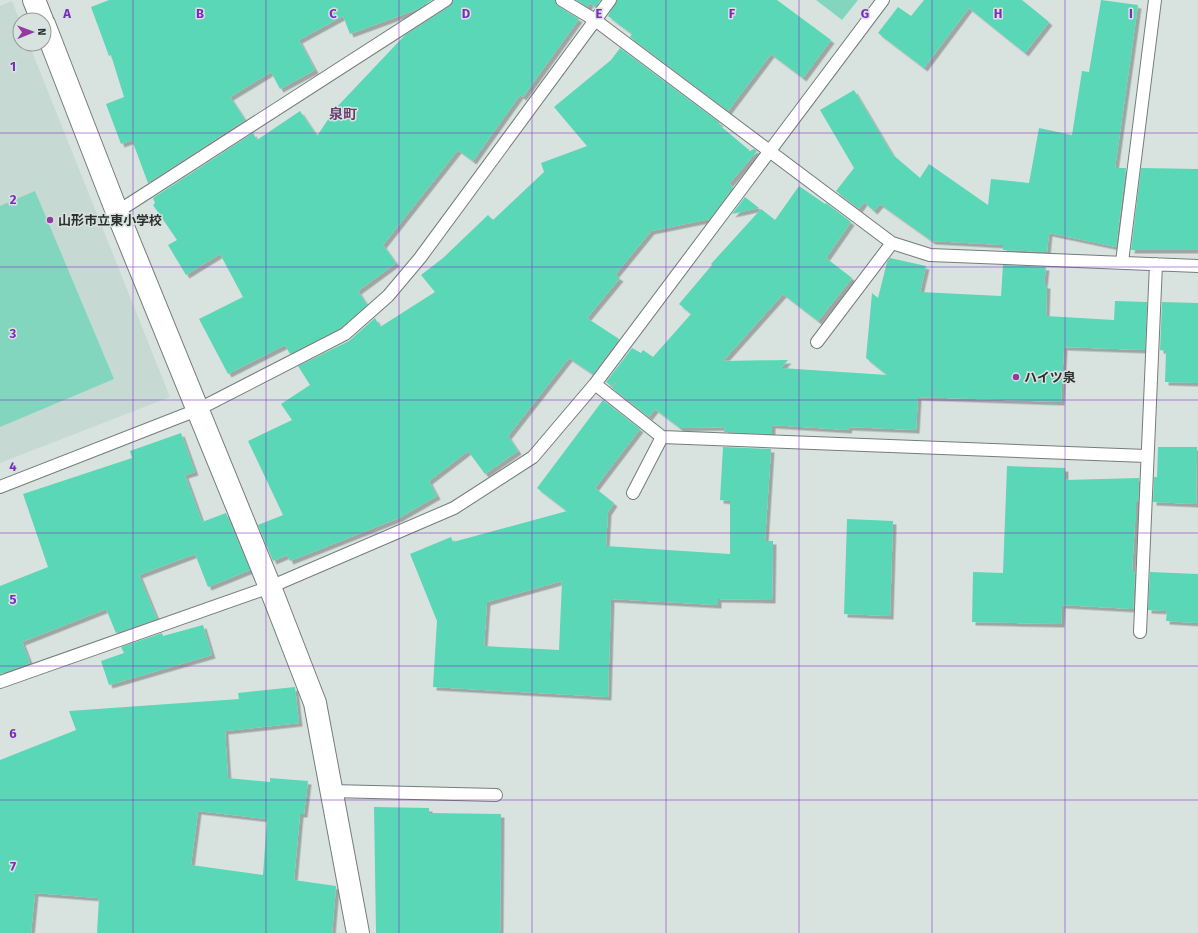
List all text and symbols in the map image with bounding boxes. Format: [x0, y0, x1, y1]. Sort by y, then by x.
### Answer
text: A [62, 6, 71, 21]
text: B [196, 6, 204, 21]
text: C [329, 6, 337, 21]
text: D [462, 6, 471, 21]
text: E [596, 6, 603, 21]
text: F [729, 6, 736, 21]
text: G [861, 6, 869, 21]
text: H [994, 6, 1002, 21]
text: I [1129, 6, 1133, 21]
north arrow [12, 12, 52, 52]
text: N [35, 28, 48, 36]
text: 1 [10, 59, 16, 74]
district label: 泉町 [329, 106, 357, 123]
text: 2 [10, 192, 17, 207]
place label: 山形市立東小学校 [58, 213, 162, 228]
marker: 山形市立東小学校 [45, 215, 55, 225]
text: 3 [9, 326, 17, 341]
place label: ハイツ泉 [1024, 370, 1076, 385]
marker: ハイツ泉 [1011, 372, 1021, 382]
text: 4 [9, 459, 17, 474]
text: 5 [10, 592, 17, 607]
text: 6 [9, 726, 17, 741]
text: 7 [10, 859, 16, 874]

